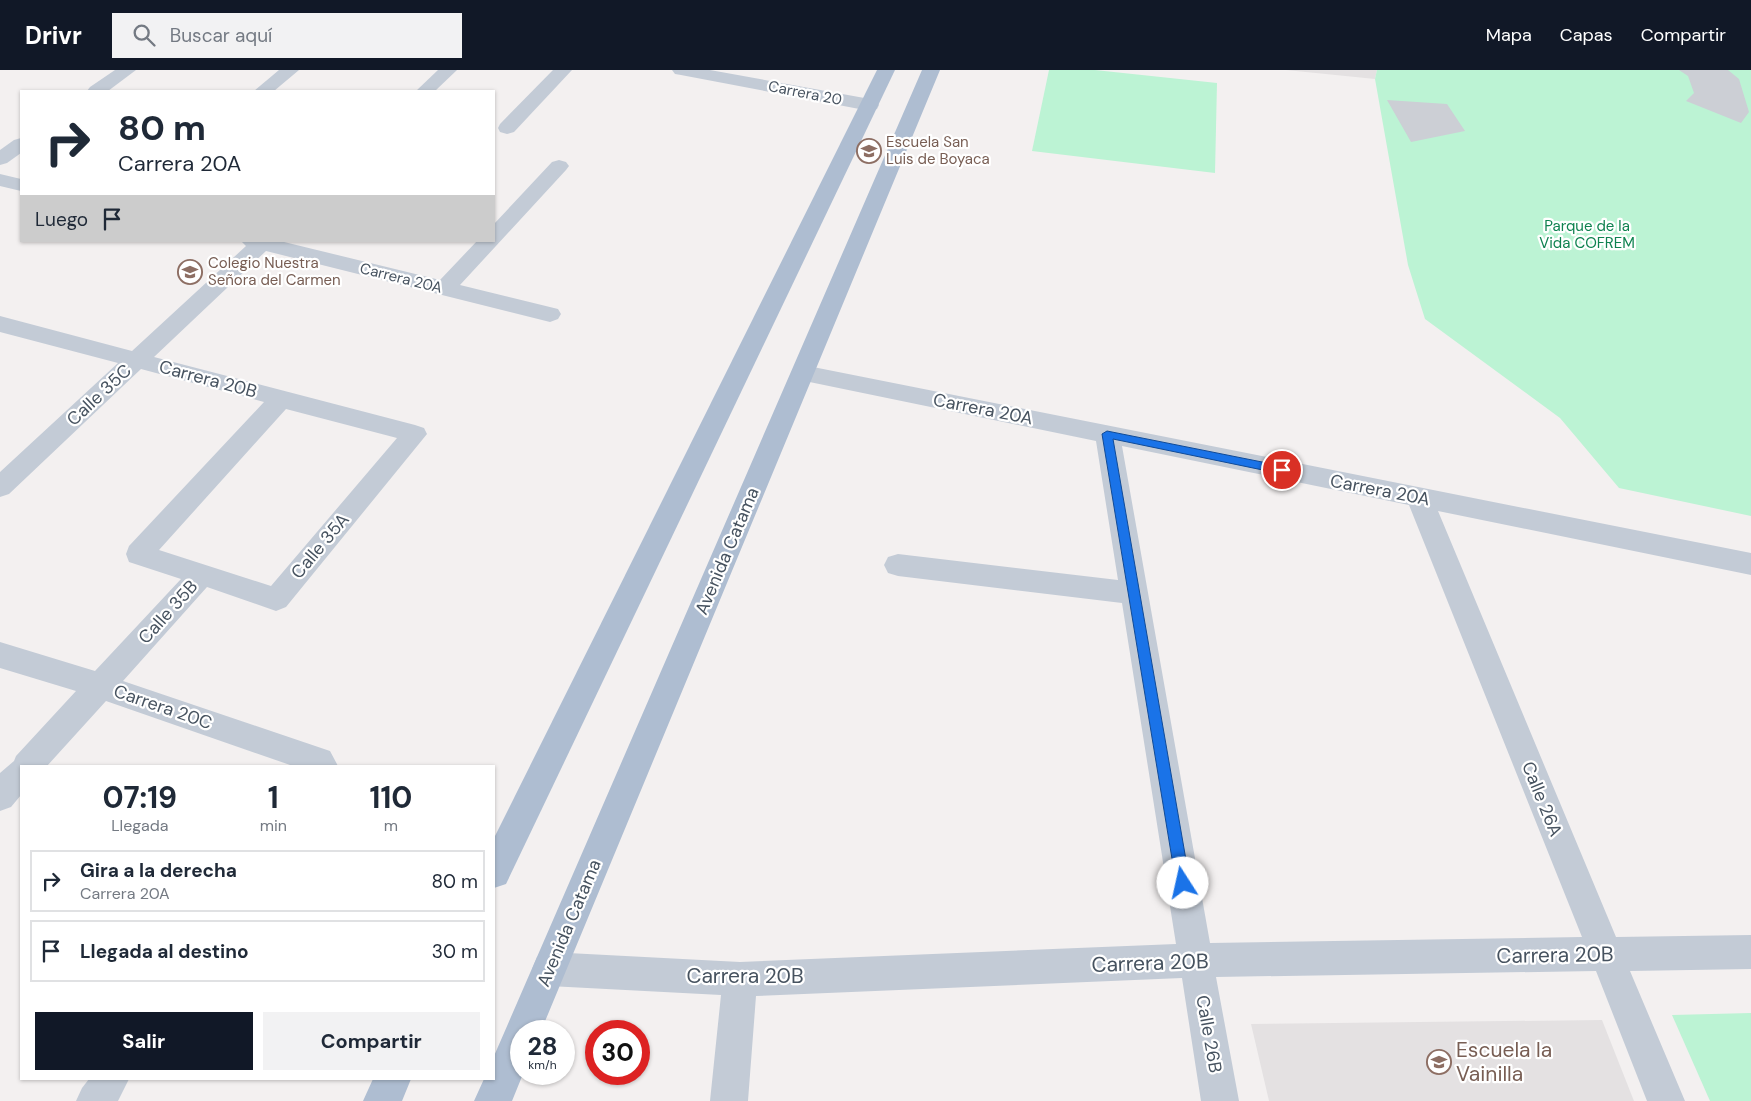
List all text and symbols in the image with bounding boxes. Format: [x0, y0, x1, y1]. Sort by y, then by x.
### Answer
search box [112, 13, 462, 58]
text: Drivr [25, 20, 82, 51]
icon: search [130, 21, 158, 49]
text: Buscar aquí [170, 23, 272, 48]
text: Mapa [1486, 23, 1532, 47]
text: Capas [1560, 23, 1613, 47]
text: Compartir [1641, 23, 1726, 47]
street label: Carrera 20 [766, 76, 844, 110]
text: 80 m [118, 105, 206, 151]
icon: right [35, 110, 100, 175]
place label: Escuela San Luis de Boyaca [886, 132, 990, 169]
school or university icon: Escuela San Luis de Boyaca [856, 138, 882, 164]
text: Carrera 20A [118, 149, 241, 178]
icon: arrive [98, 205, 126, 233]
text: Luego [35, 207, 88, 232]
park label: Parque de la Vida COFREM [1539, 216, 1635, 253]
place label: Colegio Nuestra Señora del Carmen [208, 253, 341, 290]
street label: Carrera 20A [358, 258, 444, 298]
school or university icon: Colegio Nuestra Señora del Carmen [177, 259, 203, 285]
street label: Carrera 20B [156, 354, 260, 404]
street label: Calle 35C [61, 359, 137, 431]
street label: Carrera 20A [931, 388, 1035, 430]
pin [1261, 449, 1303, 491]
icon: arrive [1268, 456, 1296, 484]
street label: Carrera 20A [1328, 469, 1432, 511]
street label: Avenida Catama [689, 484, 765, 618]
street label: Calle 35A [286, 508, 354, 584]
street label: Calle 35B [133, 575, 203, 649]
street label: Carrera 20C [111, 679, 215, 735]
street label: Calle 26A [1516, 758, 1568, 840]
text: 07:19 [103, 778, 177, 817]
text: 1 [268, 778, 279, 817]
text: 110 [369, 778, 412, 817]
text: Llegada [111, 815, 169, 836]
text: min [260, 815, 287, 836]
text: m [384, 815, 398, 836]
street label: Avenida Catama [531, 856, 607, 990]
position arrow [1156, 856, 1208, 908]
text: Gira a la derecha [80, 858, 237, 883]
icon: right [37, 867, 65, 895]
text: 80 m [431, 869, 478, 894]
text: Carrera 20A [80, 883, 170, 904]
icon: arrive [37, 937, 65, 965]
text: Llegada al destino [80, 939, 249, 964]
text: 30 m [432, 939, 478, 964]
street label: Carrera 20B [1496, 940, 1614, 970]
street label: Carrera 20B [1091, 947, 1209, 979]
street label: Carrera 20B [686, 962, 804, 990]
street label: Calle 26B [1190, 993, 1228, 1075]
button: Salir [35, 1012, 253, 1070]
button: Compartir [263, 1012, 480, 1070]
speed limit sign: 30 [585, 1020, 650, 1085]
text: 28 [527, 1030, 558, 1063]
place label: Escuela la Vainilla [1456, 1036, 1552, 1088]
school or university icon: Escuela la Vainilla [1426, 1049, 1452, 1075]
text: km/h [528, 1057, 557, 1073]

